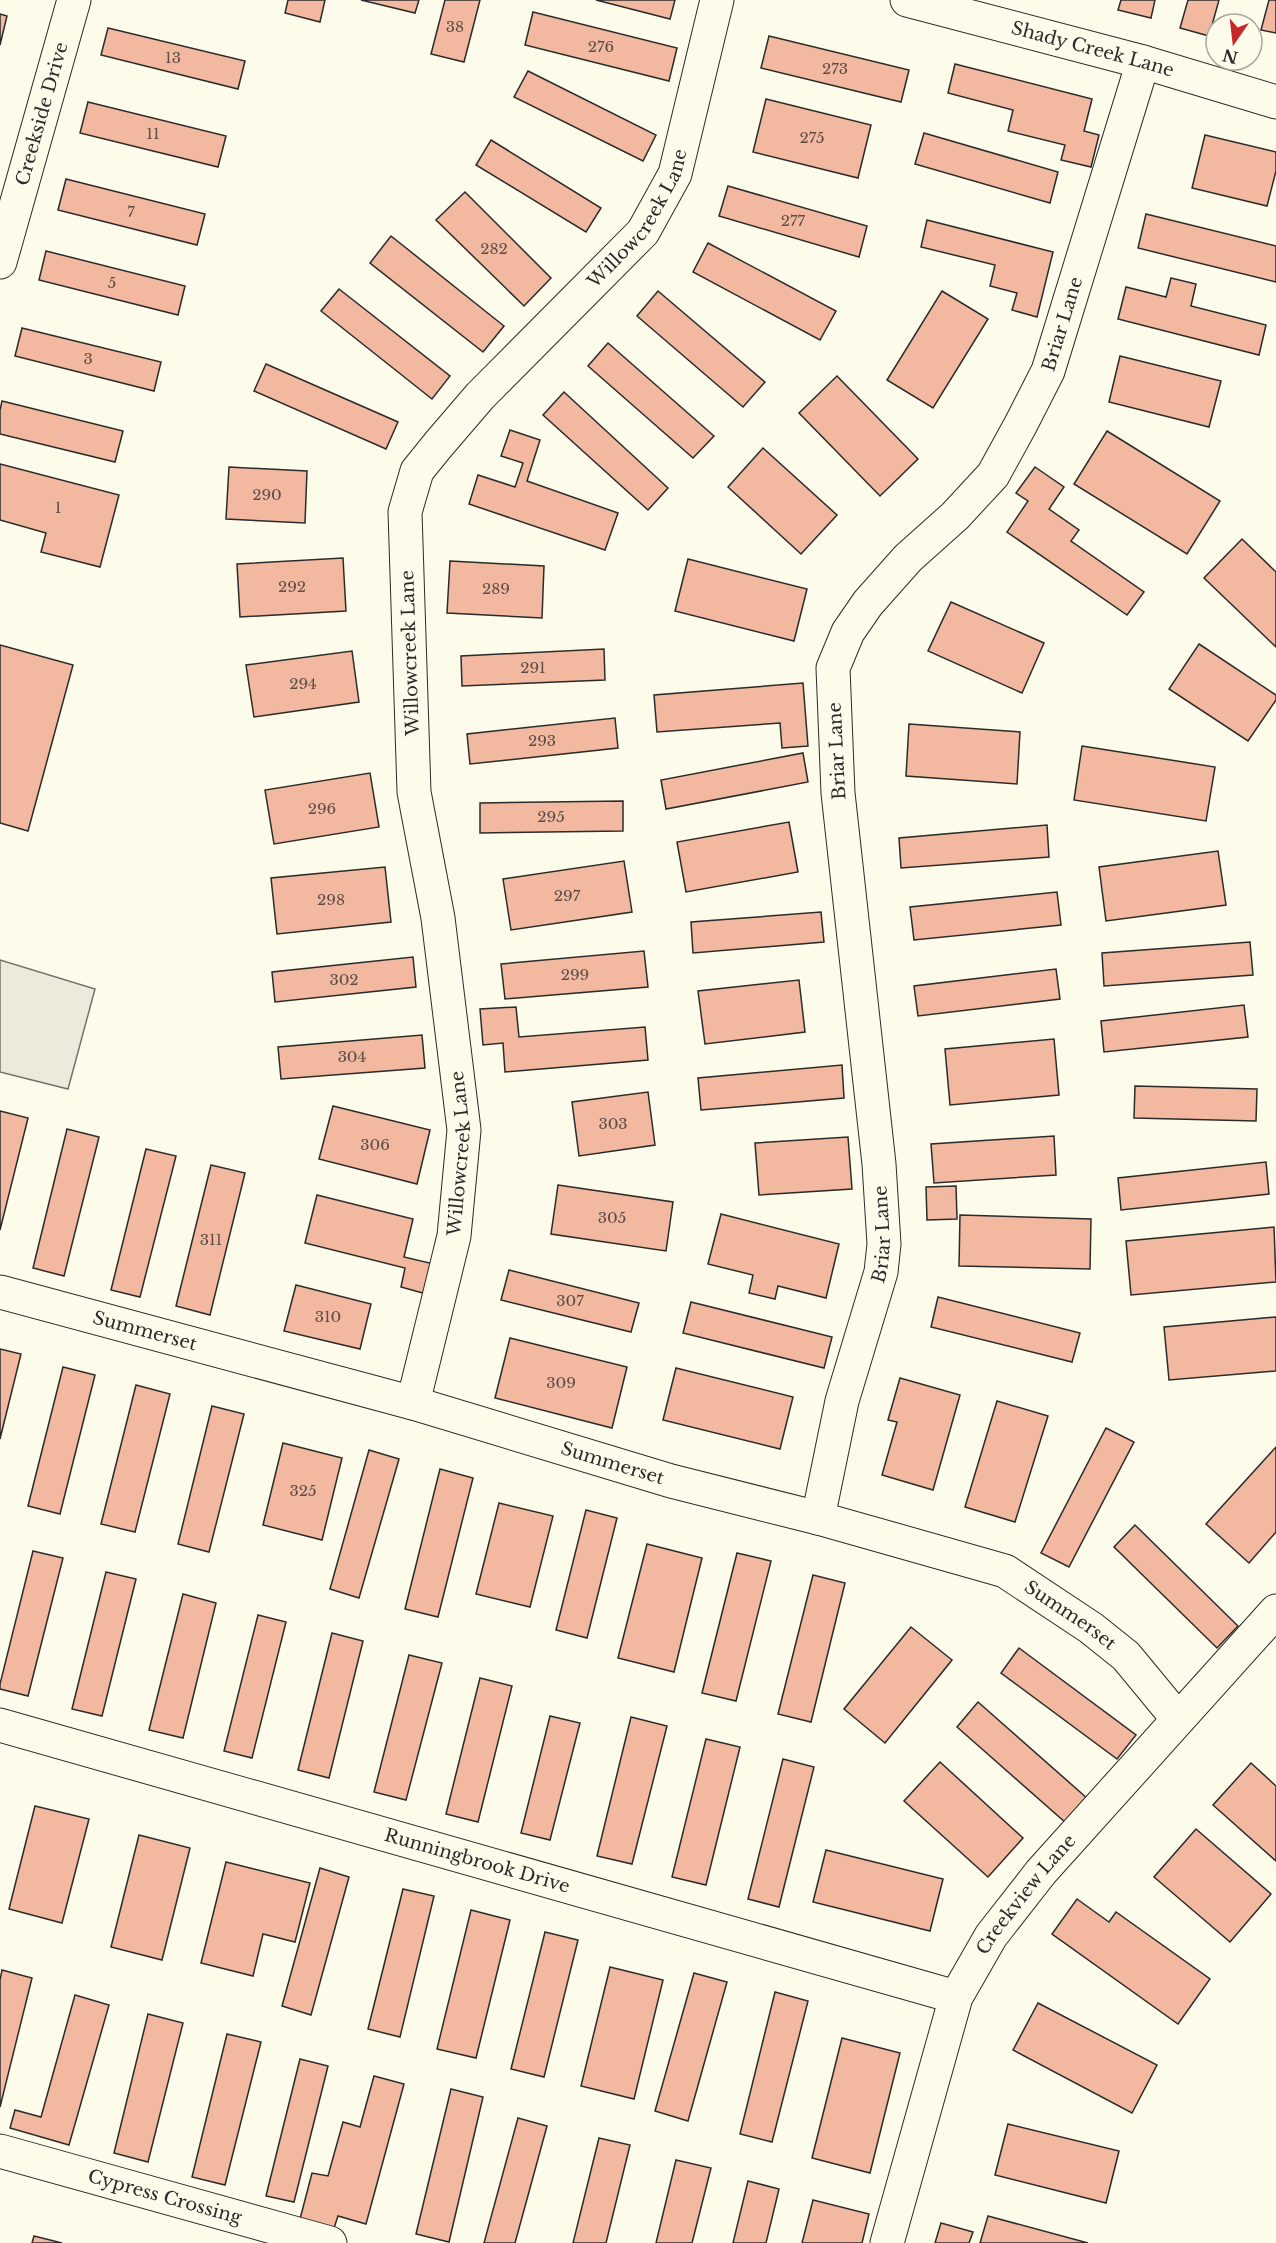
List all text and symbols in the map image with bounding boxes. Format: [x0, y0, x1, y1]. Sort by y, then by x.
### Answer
north arrow [1204, 12, 1264, 72]
house number: 38 [446, 17, 464, 36]
street label: Shady Creek Lane [1009, 17, 1177, 82]
house number: 276 [588, 37, 614, 56]
street label: Creekside Drive [11, 40, 73, 188]
text: N [1221, 45, 1240, 68]
house number: 13 [165, 48, 181, 67]
house number: 273 [822, 59, 848, 78]
house number: 11 [146, 124, 160, 143]
house number: 275 [799, 128, 825, 147]
street label: Willowcreek Lane [582, 147, 692, 293]
house number: 7 [127, 202, 135, 221]
house number: 277 [781, 211, 806, 230]
house number: 282 [480, 239, 508, 258]
house number: 5 [108, 273, 116, 292]
street label: Briar Lane [1038, 274, 1087, 374]
house number: 3 [83, 349, 93, 368]
house number: 290 [252, 485, 282, 504]
house number: 1 [55, 498, 61, 517]
street label: Willowcreek Lane [396, 570, 424, 737]
house number: 292 [278, 577, 306, 596]
house number: 289 [482, 579, 510, 598]
house number: 291 [520, 658, 546, 677]
house number: 294 [289, 674, 317, 693]
street label: Briar Lane [823, 702, 851, 800]
house number: 293 [528, 731, 556, 750]
house number: 296 [308, 799, 336, 818]
house number: 295 [537, 807, 565, 826]
house number: 297 [554, 886, 581, 905]
house number: 298 [317, 890, 345, 909]
house number: 299 [561, 965, 589, 984]
house number: 302 [329, 970, 359, 989]
house number: 304 [338, 1047, 366, 1066]
street label: Willowcreek Lane [443, 1070, 475, 1238]
house number: 303 [598, 1114, 628, 1133]
house number: 306 [360, 1135, 390, 1154]
street label: Briar Lane [867, 1185, 895, 1286]
house number: 305 [598, 1208, 626, 1227]
house number: 311 [200, 1230, 222, 1249]
house number: 307 [556, 1291, 584, 1310]
street label: Summerset [91, 1306, 199, 1355]
house number: 310 [315, 1307, 341, 1326]
house number: 309 [546, 1373, 576, 1392]
street label: Summerset [558, 1437, 667, 1489]
house number: 325 [289, 1481, 317, 1500]
street label: Summerset [1020, 1576, 1121, 1655]
street label: Runningbrook Drive [382, 1824, 572, 1898]
street label: Creekview Lane [972, 1830, 1080, 1959]
street label: Cypress Crossing [85, 2165, 244, 2229]

